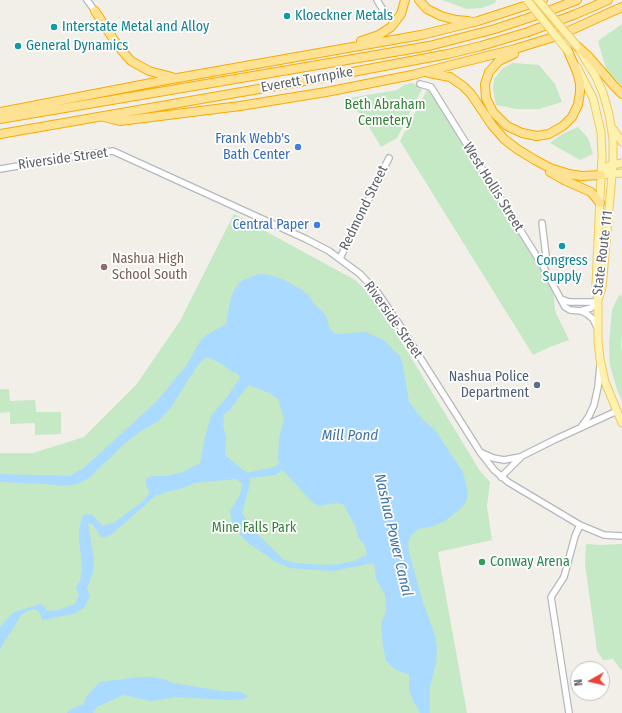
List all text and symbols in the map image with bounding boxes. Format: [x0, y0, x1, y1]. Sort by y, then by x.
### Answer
place label: Kloeckner Metals [295, 8, 393, 24]
marker: Kloeckner Metals [282, 11, 292, 21]
place label: Interstate Metal and Alloy [62, 19, 209, 35]
marker: Interstate Metal and Alloy [49, 22, 59, 32]
place label: General Dynamics [26, 38, 128, 54]
marker: General Dynamics [13, 41, 23, 51]
street label: Everett Turnpike [260, 64, 354, 96]
park label: Beth Abraham Cemetery [345, 97, 425, 130]
place label: Frank Webb's Bath Center [215, 131, 290, 164]
street label: West Hollis Street [459, 139, 527, 235]
marker: Frank Webb's Bath Center [293, 142, 303, 152]
street label: Riverside Street [17, 144, 109, 174]
street label: Redmond Street [336, 163, 392, 253]
street label: State Route 111 [589, 210, 617, 296]
place label: Central Paper [232, 217, 309, 233]
marker: Central Paper [312, 220, 322, 230]
marker: Congress Supply [557, 241, 567, 251]
place label: Nashua High School South [112, 251, 188, 284]
place label: Congress Supply [536, 253, 588, 286]
marker: Nashua High School South [99, 262, 109, 272]
street label: Riverside Street [360, 278, 426, 362]
place label: Nashua Police Department [449, 369, 529, 402]
marker: Nashua Police Department [532, 380, 542, 390]
water label: Mill Pond [322, 427, 378, 445]
water label: Nashua Power Canal [370, 472, 416, 598]
park label: Mine Falls Park [212, 520, 296, 536]
place label: Conway Arena [490, 554, 570, 570]
marker: Conway Arena [477, 557, 487, 567]
north arrow [570, 661, 610, 701]
text: N [572, 678, 586, 687]

